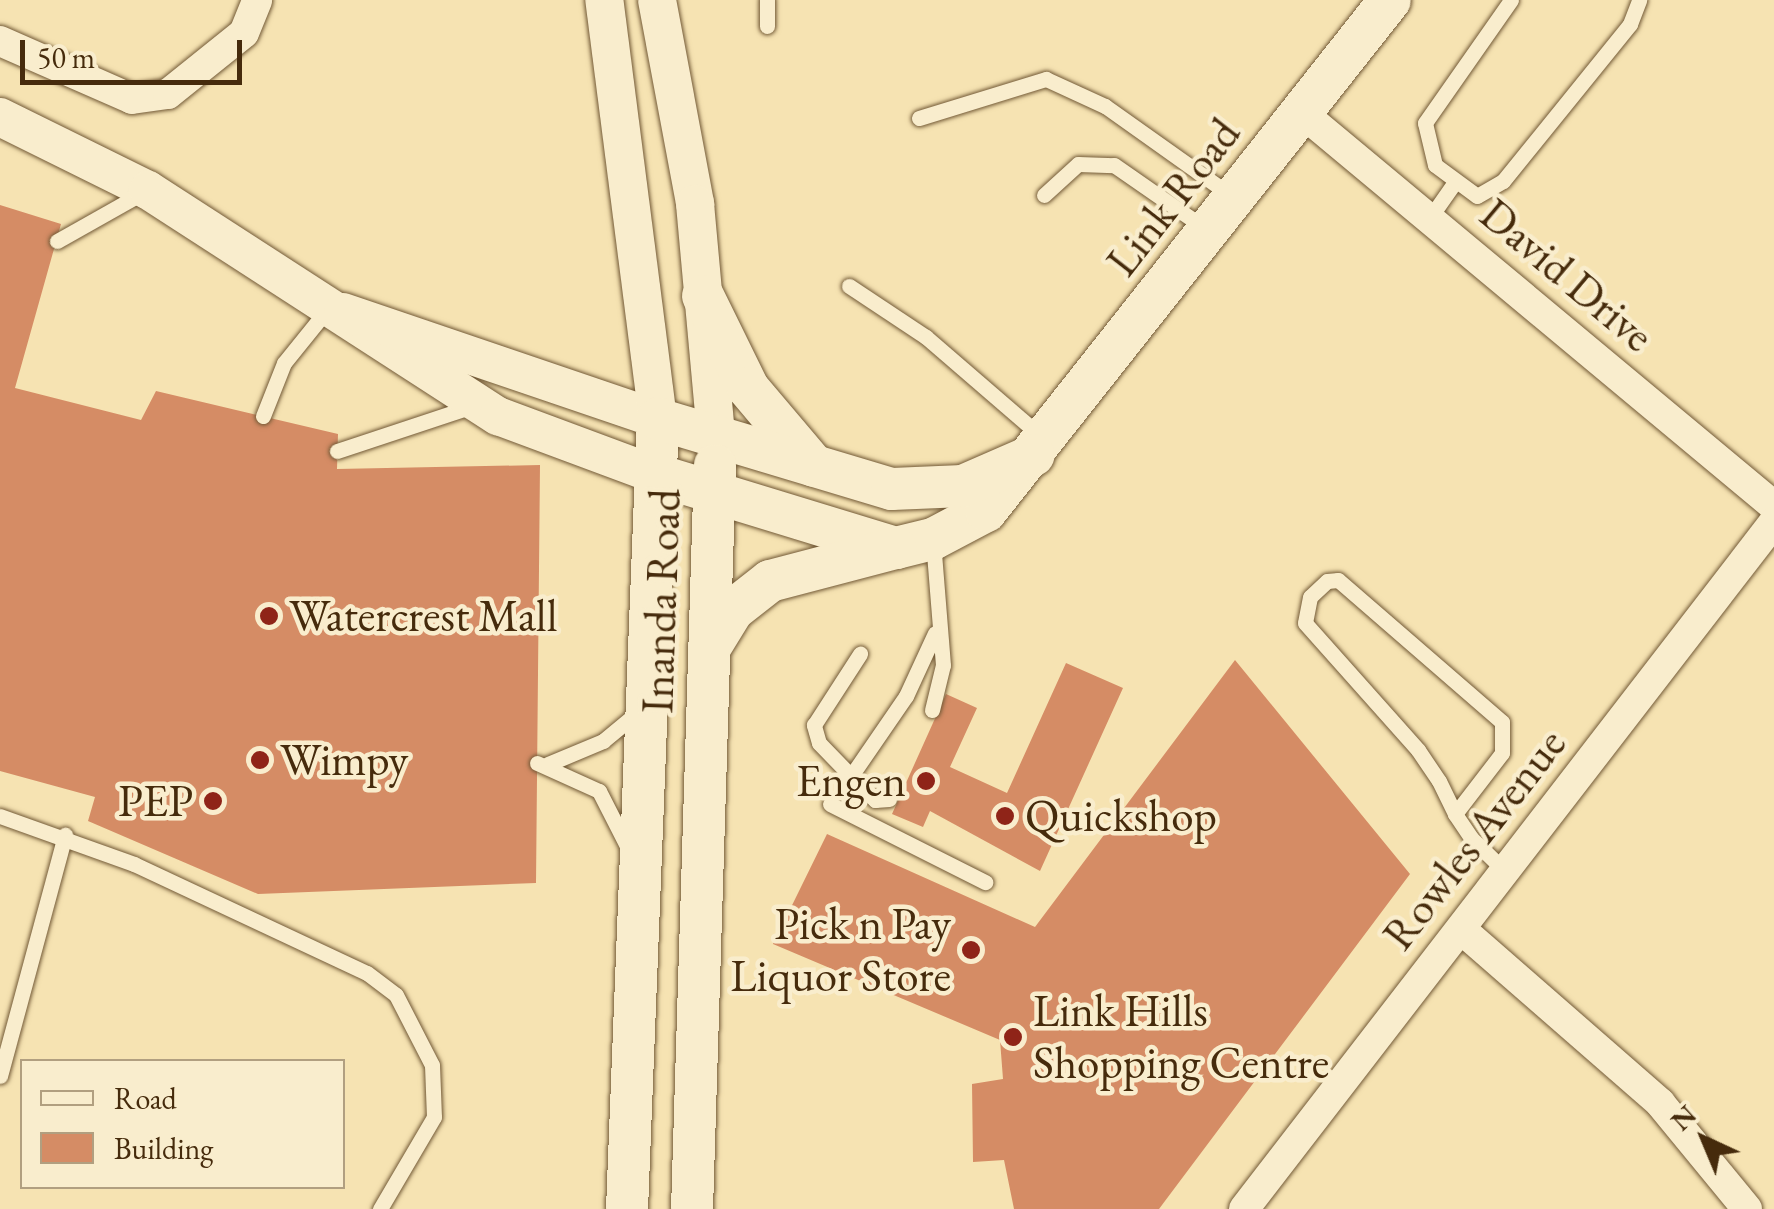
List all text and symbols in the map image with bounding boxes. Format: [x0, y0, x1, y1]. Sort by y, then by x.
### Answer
scale bar [25, 20, 248, 82]
text: 50 m [37, 38, 95, 77]
street label: Link Road [1095, 107, 1251, 287]
street label: David Drive [1469, 187, 1665, 363]
street label: Inanda Road [630, 488, 692, 714]
place label: Watercrest Mall [289, 589, 557, 643]
marker: Watercrest Mall [258, 605, 280, 627]
street label: Rowles Avenue [1371, 718, 1577, 960]
place label: Wimpy [280, 733, 408, 787]
marker: Wimpy [249, 749, 271, 771]
place label: Engen [796, 754, 906, 808]
marker: Engen [915, 770, 937, 792]
place label: PEP [118, 774, 193, 828]
place label: Quickshop [1025, 789, 1217, 843]
marker: PEP [202, 790, 224, 812]
marker: Quickshop [994, 805, 1016, 827]
place label: Pick n Pay Liquor Store [730, 897, 951, 1003]
marker: Pick n Pay Liquor Store [960, 939, 982, 961]
place label: Link Hills Shopping Centre [1033, 984, 1329, 1090]
marker: Link Hills Shopping Centre [1002, 1026, 1024, 1048]
legend [20, 1059, 345, 1189]
text: Road [114, 1079, 177, 1118]
north arrow [1654, 1089, 1754, 1189]
text: N [1663, 1097, 1704, 1138]
text: Building [114, 1129, 213, 1168]

